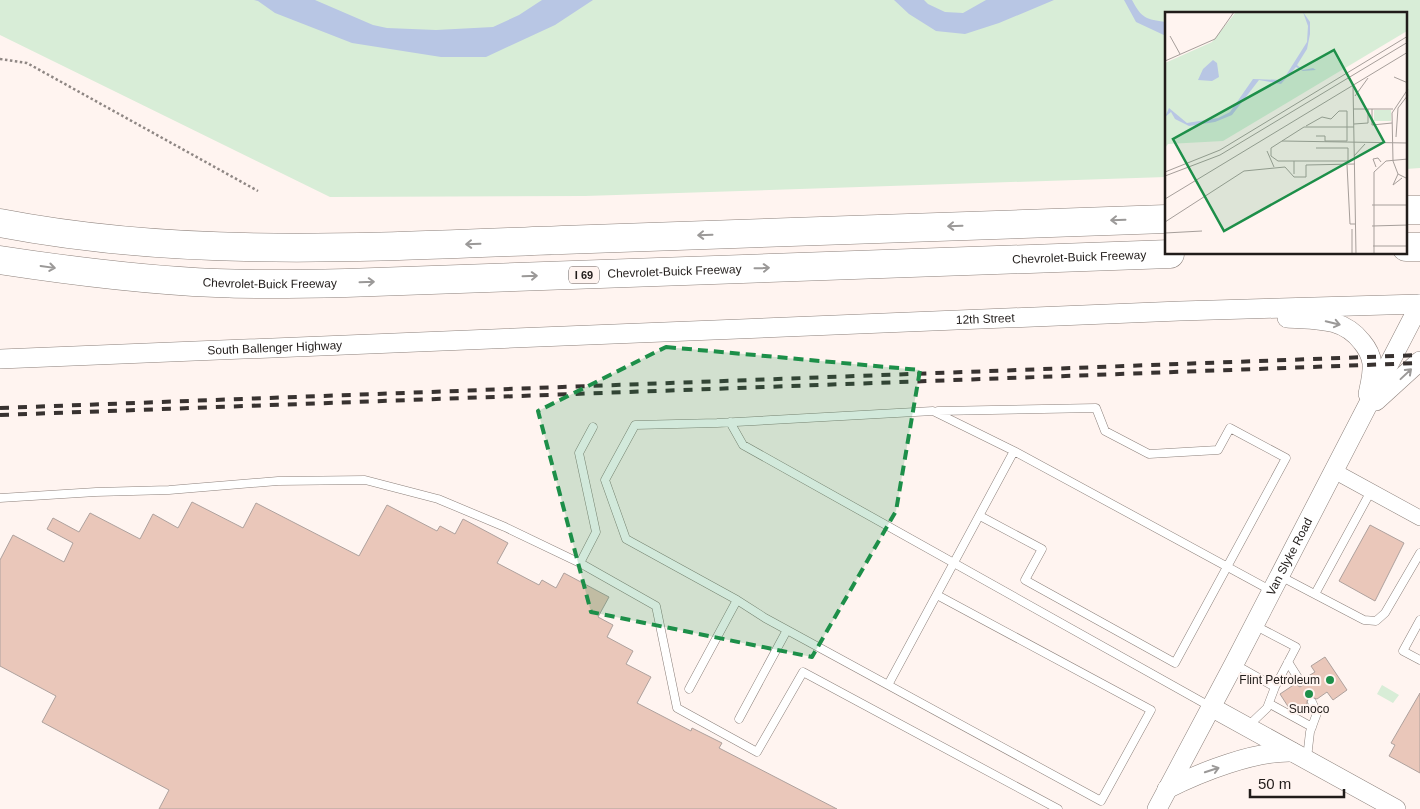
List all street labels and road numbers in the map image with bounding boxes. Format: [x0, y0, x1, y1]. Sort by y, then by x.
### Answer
street label: Chevrolet-Buick Freeway [1012, 248, 1147, 267]
street label: Chevrolet-Buick Freeway [607, 262, 742, 281]
road number: I 69 [569, 266, 599, 284]
street label: Chevrolet-Buick Freeway [202, 275, 337, 291]
street label: 12th Street [956, 311, 1016, 327]
street label: South Ballenger Highway [207, 338, 342, 358]
street label: Van Slyke Road [1264, 516, 1315, 598]

